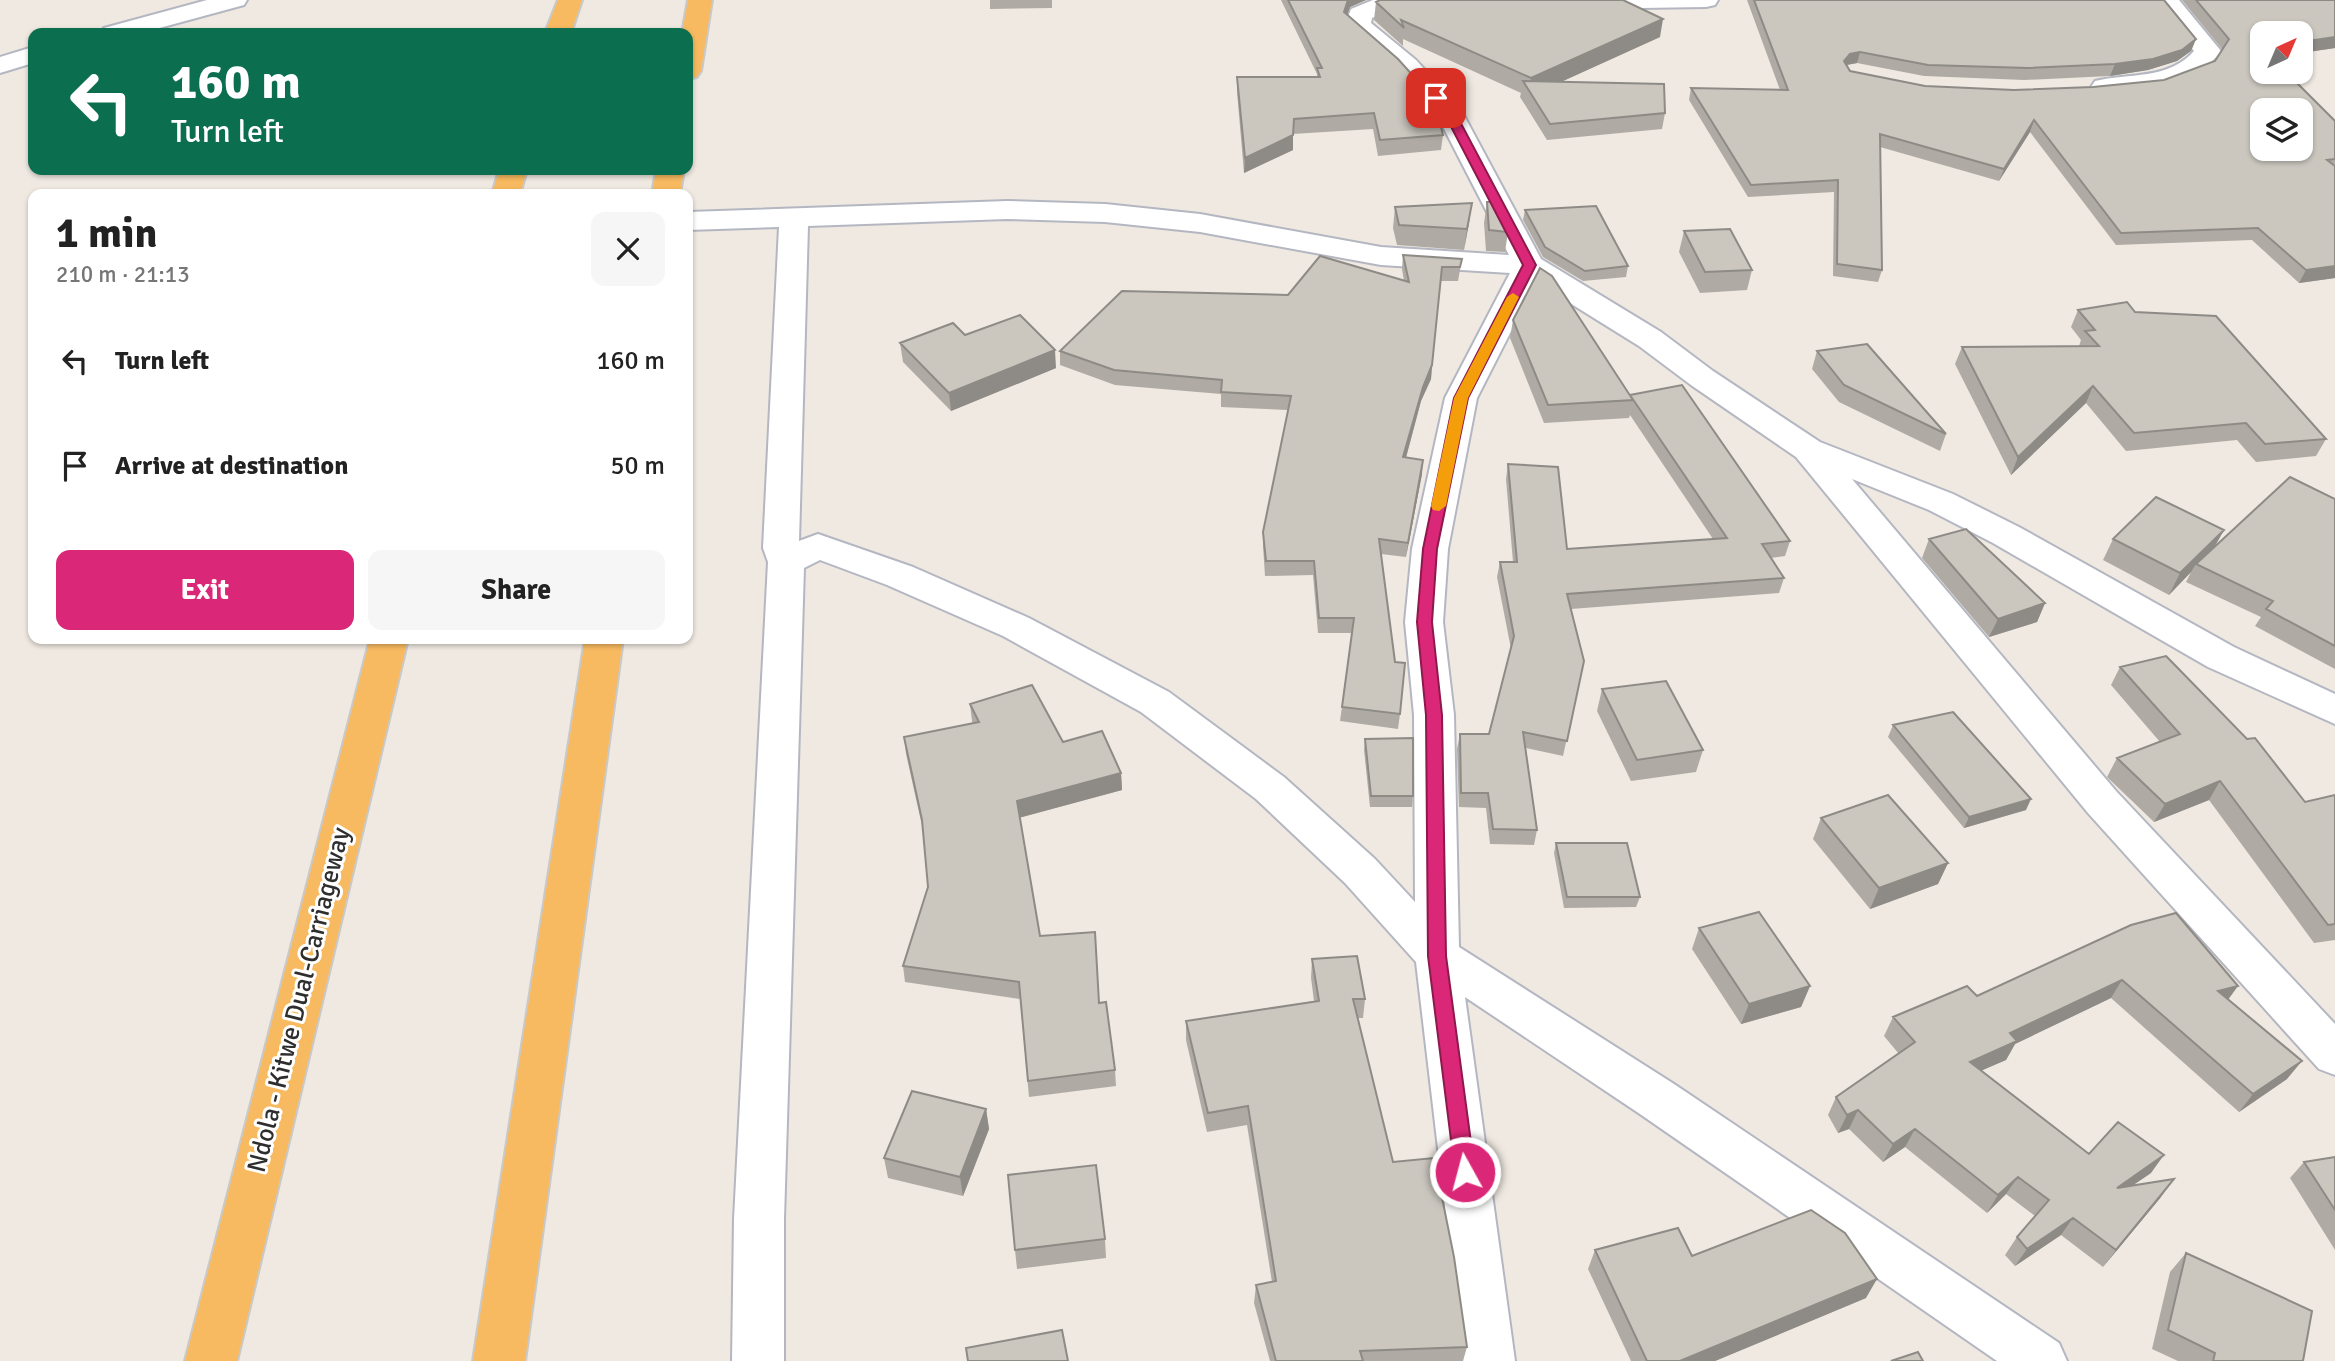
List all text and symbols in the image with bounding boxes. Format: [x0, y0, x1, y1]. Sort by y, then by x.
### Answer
north arrow [2250, 21, 2314, 84]
map controls [2250, 21, 2313, 161]
text: 160 m [171, 52, 301, 112]
icon: left [56, 56, 147, 147]
pin [1406, 68, 1466, 128]
icon: arrive [1417, 79, 1455, 117]
button: layers [2250, 98, 2313, 161]
text: Turn left [171, 112, 284, 151]
text: 1 min [56, 208, 157, 259]
button: close [591, 212, 665, 286]
text: 210 m · 21:13 [56, 260, 190, 289]
icon: left [56, 342, 94, 380]
text: Turn left [115, 345, 209, 377]
text: 160 m [596, 345, 665, 377]
icon: arrive [56, 447, 94, 485]
text: Arrive at destination [115, 450, 348, 482]
text: 50 m [610, 450, 665, 482]
button: Exit [56, 550, 354, 630]
button: Share [368, 550, 665, 630]
street label: Ndola - Kitwe Dual-Carriageway [241, 824, 357, 1176]
position arrow [1428, 1135, 1502, 1209]

